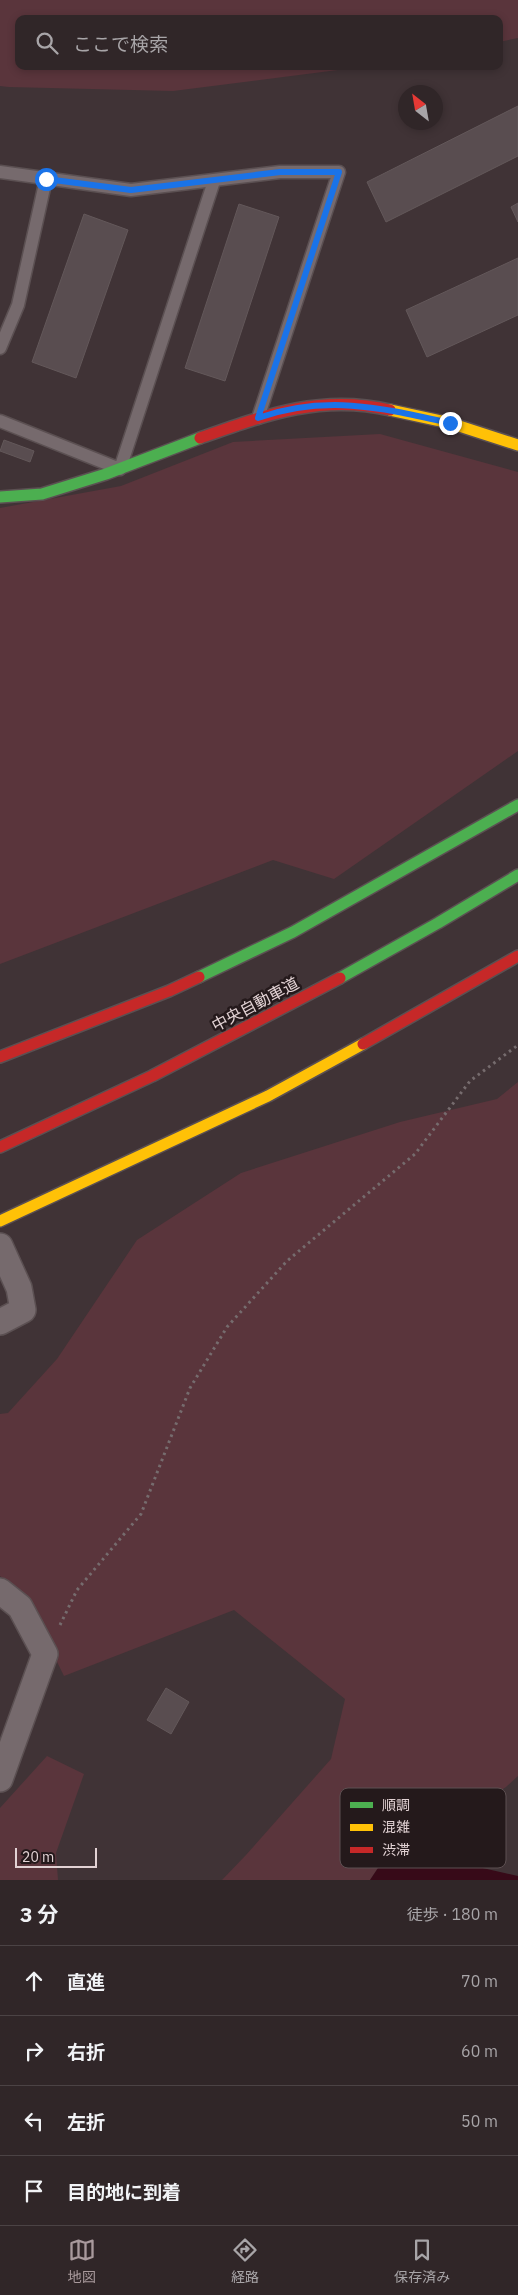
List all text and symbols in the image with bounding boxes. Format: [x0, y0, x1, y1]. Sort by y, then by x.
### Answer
search box [15, 15, 503, 70]
icon: search [33, 29, 61, 57]
text: ここで検索 [73, 32, 168, 56]
north arrow [398, 85, 443, 130]
route start [35, 168, 58, 191]
route end [439, 412, 462, 435]
street label: 中央自動車道 [208, 973, 302, 1035]
legend [340, 1788, 506, 1868]
text: 順調 [382, 1796, 410, 1814]
text: 混雑 [382, 1818, 410, 1836]
text: 渋滞 [382, 1841, 410, 1859]
scale bar [15, 1845, 98, 1868]
text: 20 m [22, 1848, 54, 1866]
text: 3 分 [20, 1900, 59, 1928]
text: 徒歩 · 180 m [407, 1904, 498, 1924]
icon: ahead [20, 1967, 48, 1995]
text: 直進 [67, 1970, 105, 1994]
text: 70 m [461, 1971, 498, 1991]
icon: right [20, 2037, 48, 2065]
text: 右折 [67, 2040, 105, 2064]
text: 60 m [461, 2041, 498, 2061]
icon: left [20, 2107, 48, 2135]
text: 左折 [67, 2110, 105, 2134]
text: 50 m [461, 2111, 498, 2131]
icon: arrive [20, 2177, 48, 2205]
text: 目的地に到着 [67, 2180, 181, 2204]
tab: 地図 [68, 2236, 96, 2286]
tab: 経路 [231, 2236, 259, 2286]
tab: 保存済み [394, 2236, 450, 2286]

